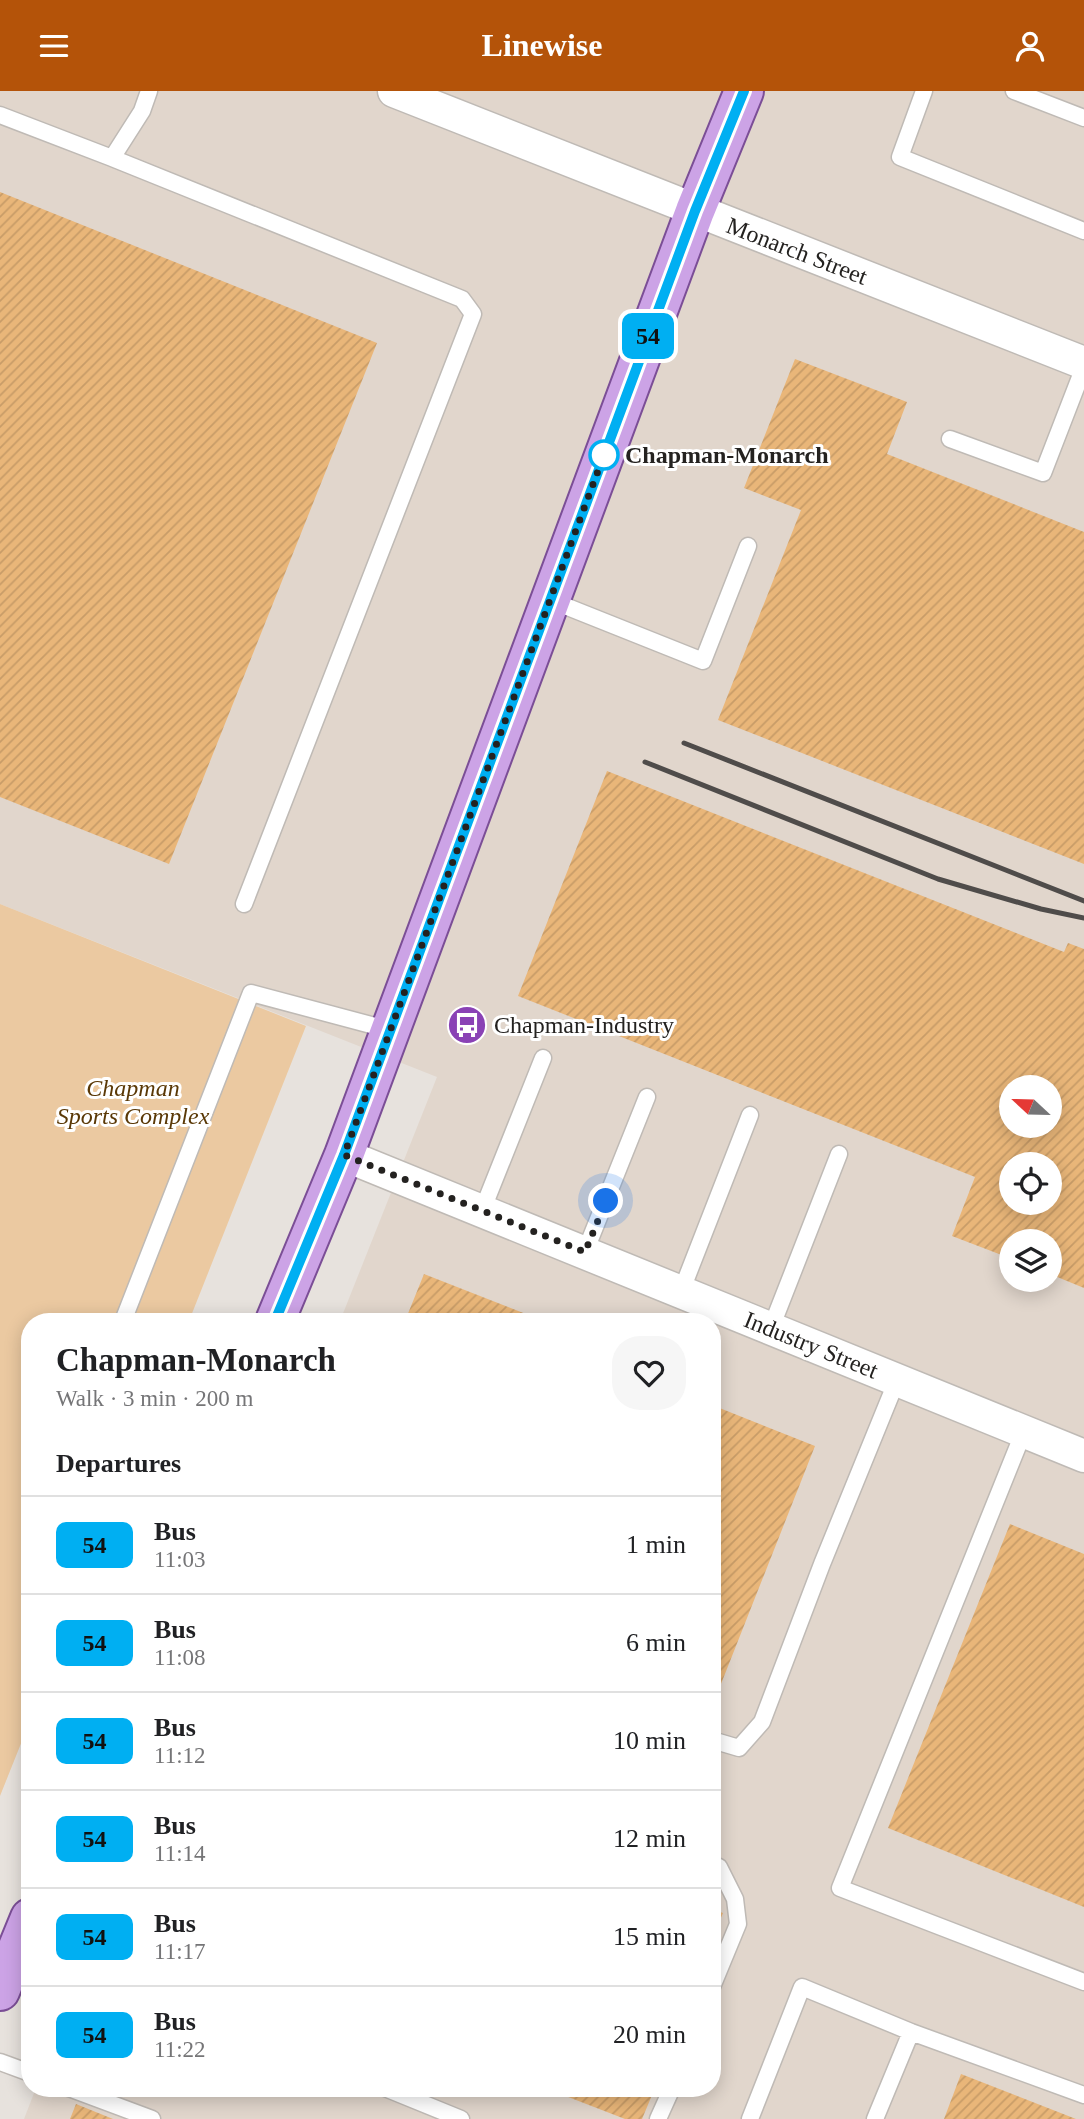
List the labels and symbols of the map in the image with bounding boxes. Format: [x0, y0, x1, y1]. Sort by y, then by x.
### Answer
street label: Monarch Street [723, 212, 871, 290]
line badge: 54 [616, 313, 680, 359]
marker: Chapman-Monarch [589, 440, 619, 470]
place label: Chapman-Monarch [625, 442, 829, 468]
bus stop icon: Chapman-Industry [446, 1004, 488, 1046]
place label: Chapman-Industry [494, 1012, 674, 1038]
park label: Chapman Sports Complex [57, 1075, 210, 1129]
north arrow [999, 1075, 1062, 1137]
your location [588, 1183, 623, 1218]
street label: Industry Street [740, 1306, 882, 1384]

